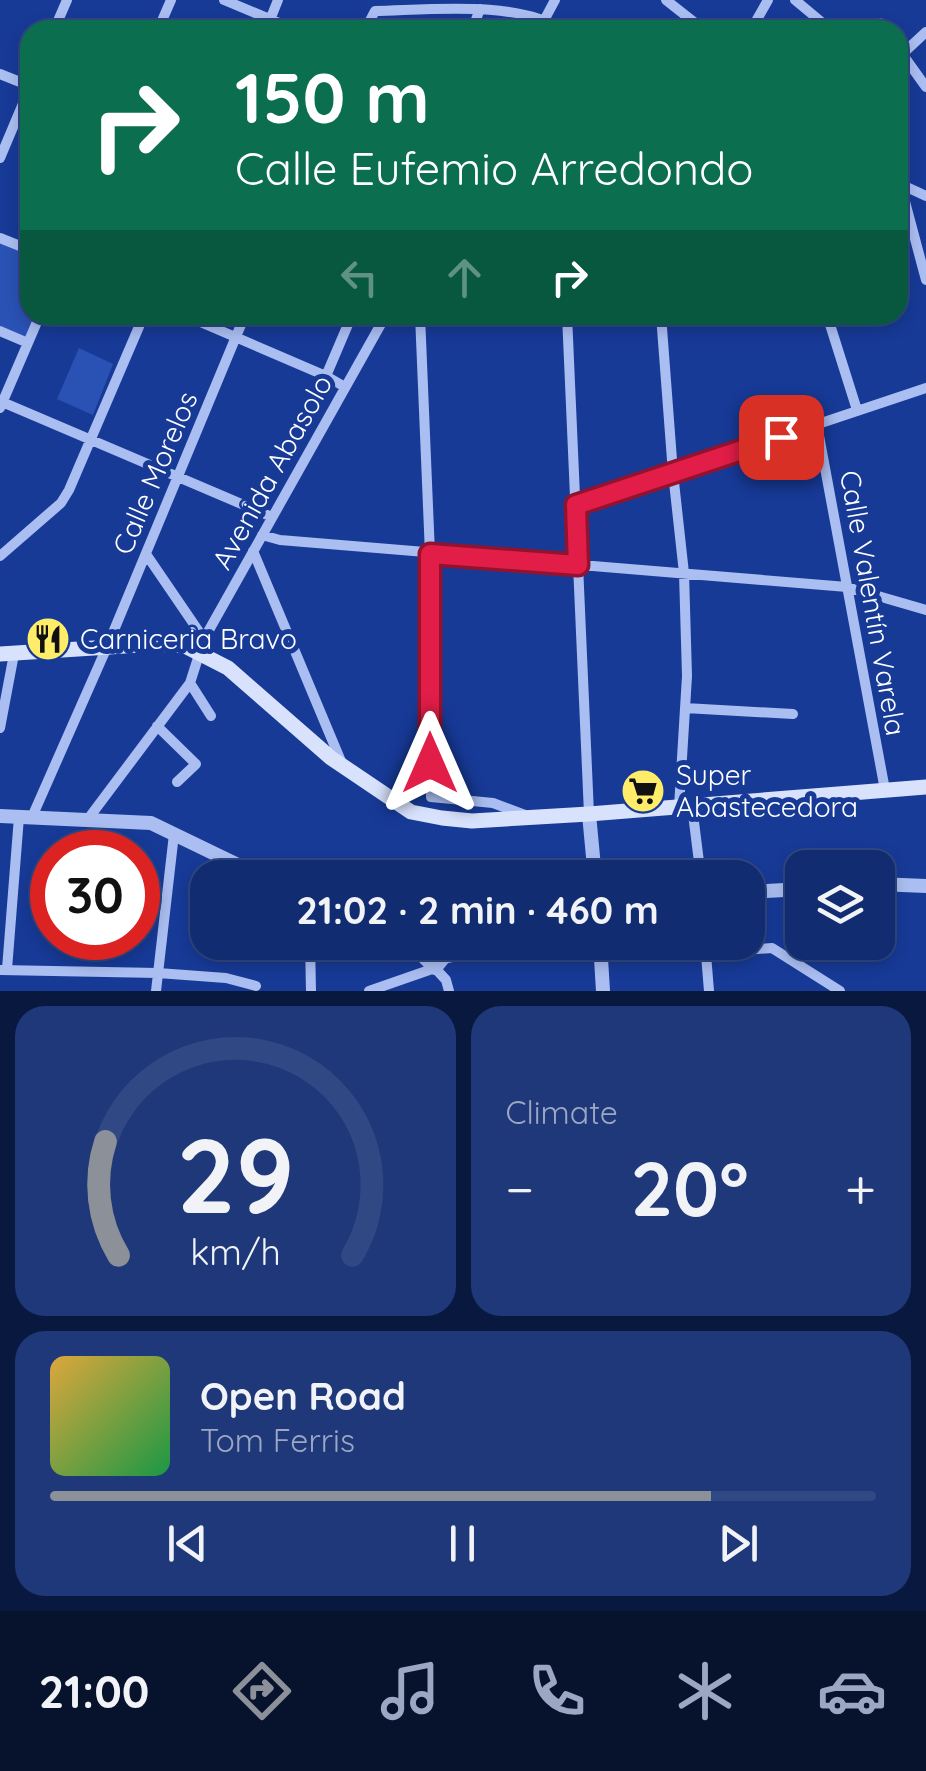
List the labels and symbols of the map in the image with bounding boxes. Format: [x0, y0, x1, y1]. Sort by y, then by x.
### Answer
street label: Avenida Abasolo [204, 368, 339, 575]
street label: Calle Morelos [105, 386, 205, 560]
pin [739, 395, 824, 480]
street label: Calle Valentín Varela [833, 468, 914, 738]
restaurant icon: Carniceria Bravo [25, 616, 71, 662]
place label: Carniceria Bravo [80, 621, 297, 656]
position arrow [378, 711, 482, 815]
place label: Super Abastecedora [676, 757, 858, 824]
supermarket icon: Super Abastecedora [620, 768, 666, 814]
speed limit sign: 30 [30, 830, 160, 960]

